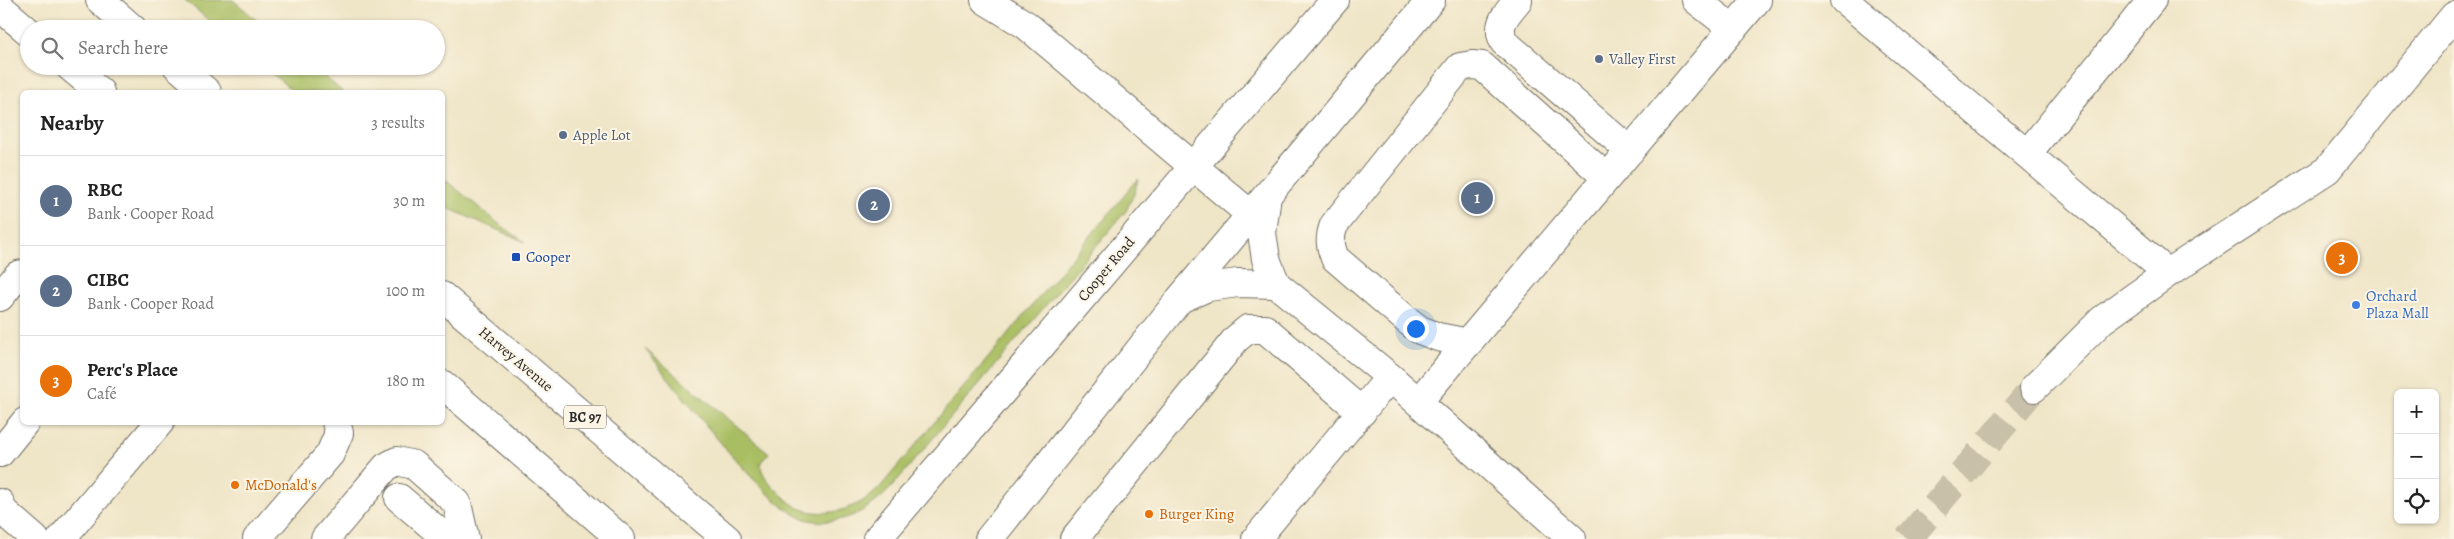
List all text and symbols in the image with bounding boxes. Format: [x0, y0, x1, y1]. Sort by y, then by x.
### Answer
search box [20, 20, 445, 75]
icon: search [38, 34, 66, 62]
text: Search here [78, 35, 168, 61]
place label: Valley First [1608, 49, 1676, 69]
marker: Valley First [1593, 53, 1605, 65]
text: Nearby [40, 109, 103, 137]
text: 3 results [371, 112, 425, 134]
place label: Apple Lot [572, 125, 631, 145]
marker: Apple Lot [557, 129, 569, 141]
text: RBC [87, 177, 123, 203]
pin: 1 [1461, 179, 1493, 217]
pin: 2 [858, 186, 890, 224]
text: 1 [53, 190, 59, 212]
text: 30 m [393, 190, 425, 212]
text: Bank · Cooper Road [87, 203, 214, 225]
street label: Cooper Road [1073, 232, 1140, 306]
pin: 3 [2326, 239, 2358, 277]
place label: Cooper [526, 247, 571, 267]
marker: Cooper [510, 251, 522, 263]
text: CIBC [87, 267, 129, 293]
text: 2 [52, 280, 60, 302]
text: 100 m [386, 280, 425, 302]
place label: Orchard Plaza Mall [2366, 286, 2429, 323]
text: Bank · Cooper Road [87, 293, 214, 315]
marker: Orchard Plaza Mall [2350, 299, 2362, 311]
your location [1403, 316, 1429, 342]
street label: Harvey Avenue [475, 322, 558, 396]
text: Perc's Place [87, 357, 178, 383]
text: 3 [53, 370, 59, 392]
text: 180 m [387, 370, 425, 392]
text: Café [87, 383, 117, 405]
map controls [2394, 389, 2439, 524]
button: + [2394, 389, 2439, 434]
road number: BC 97 [564, 406, 606, 428]
button: − [2394, 434, 2439, 479]
place label: McDonald's [245, 475, 317, 495]
marker: McDonald's [229, 479, 241, 491]
button: locate [2394, 479, 2439, 524]
place label: Burger King [1159, 504, 1235, 524]
marker: Burger King [1143, 508, 1155, 520]

